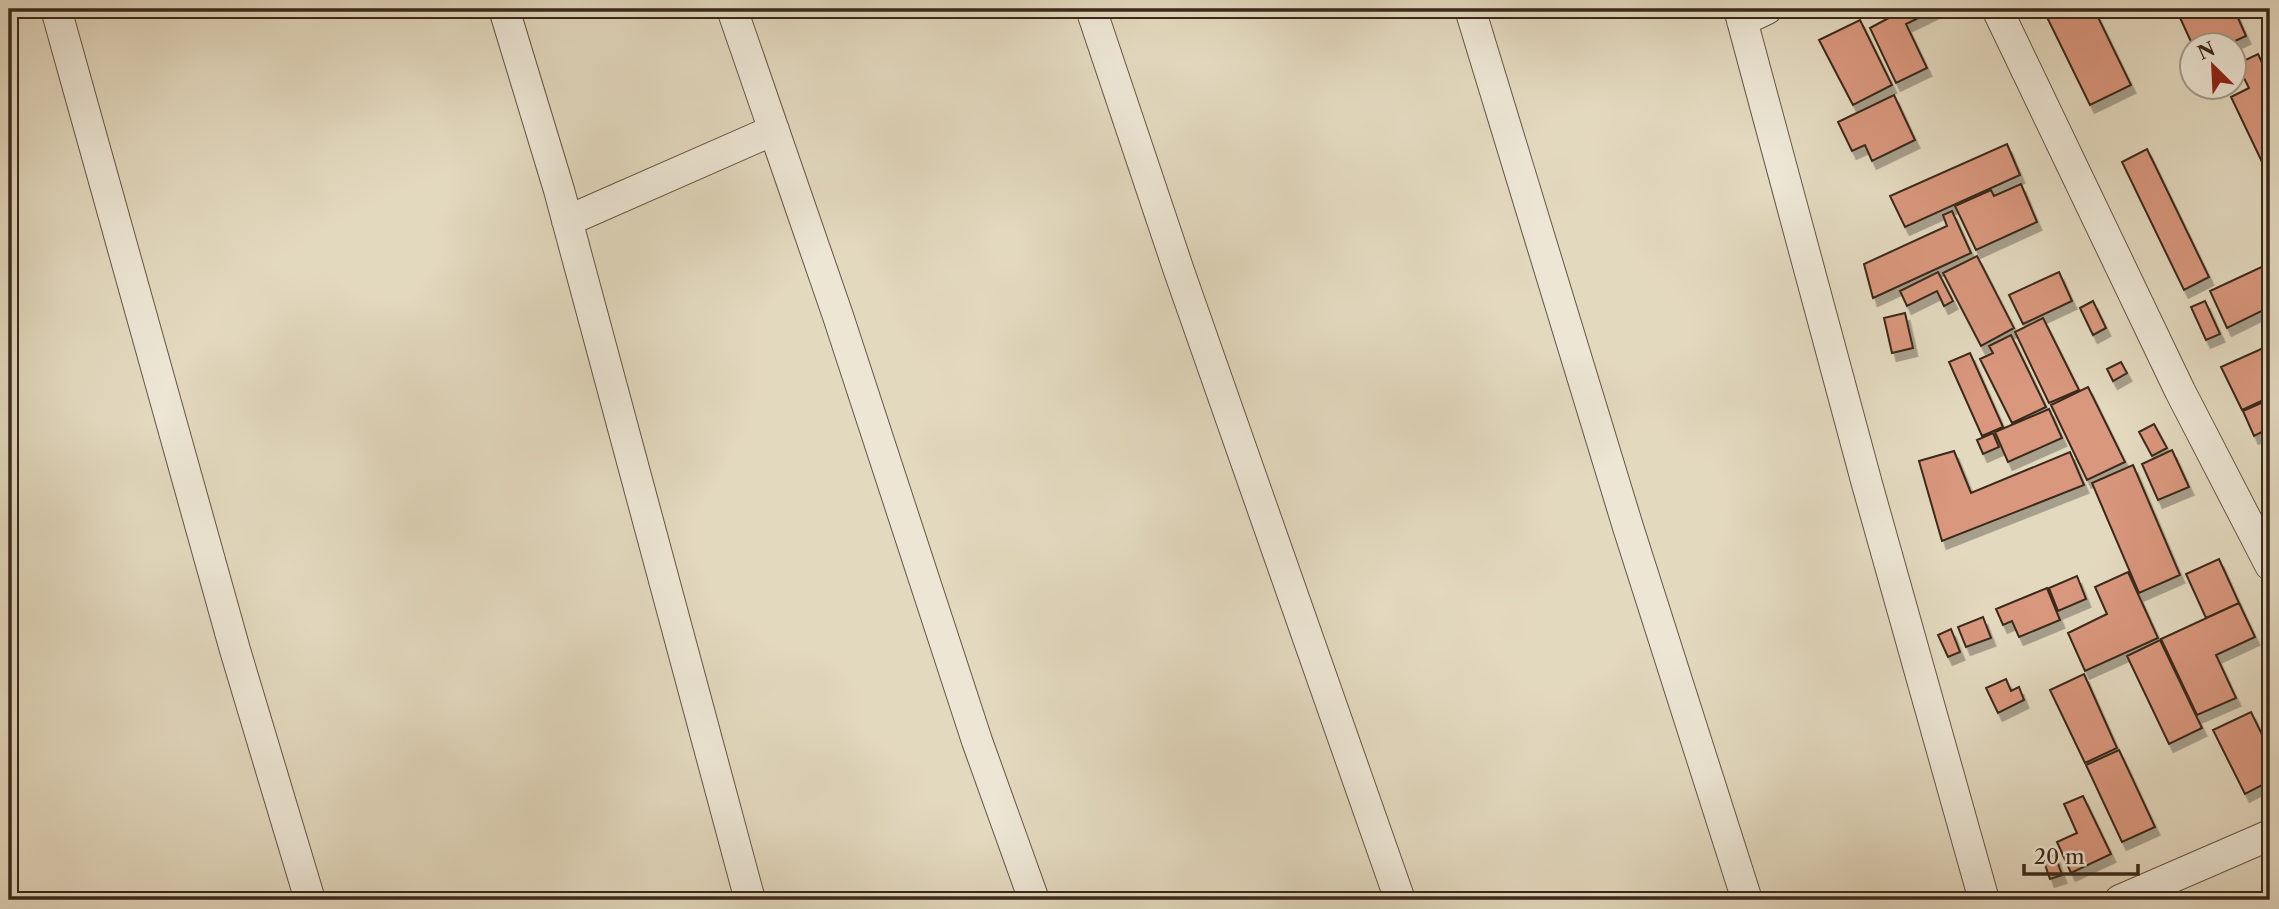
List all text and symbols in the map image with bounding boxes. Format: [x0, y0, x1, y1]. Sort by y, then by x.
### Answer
north arrow [2178, 32, 2248, 102]
text: N [2194, 37, 2219, 65]
scale bar [2024, 832, 2137, 876]
text: 20 m [2034, 844, 2085, 869]

